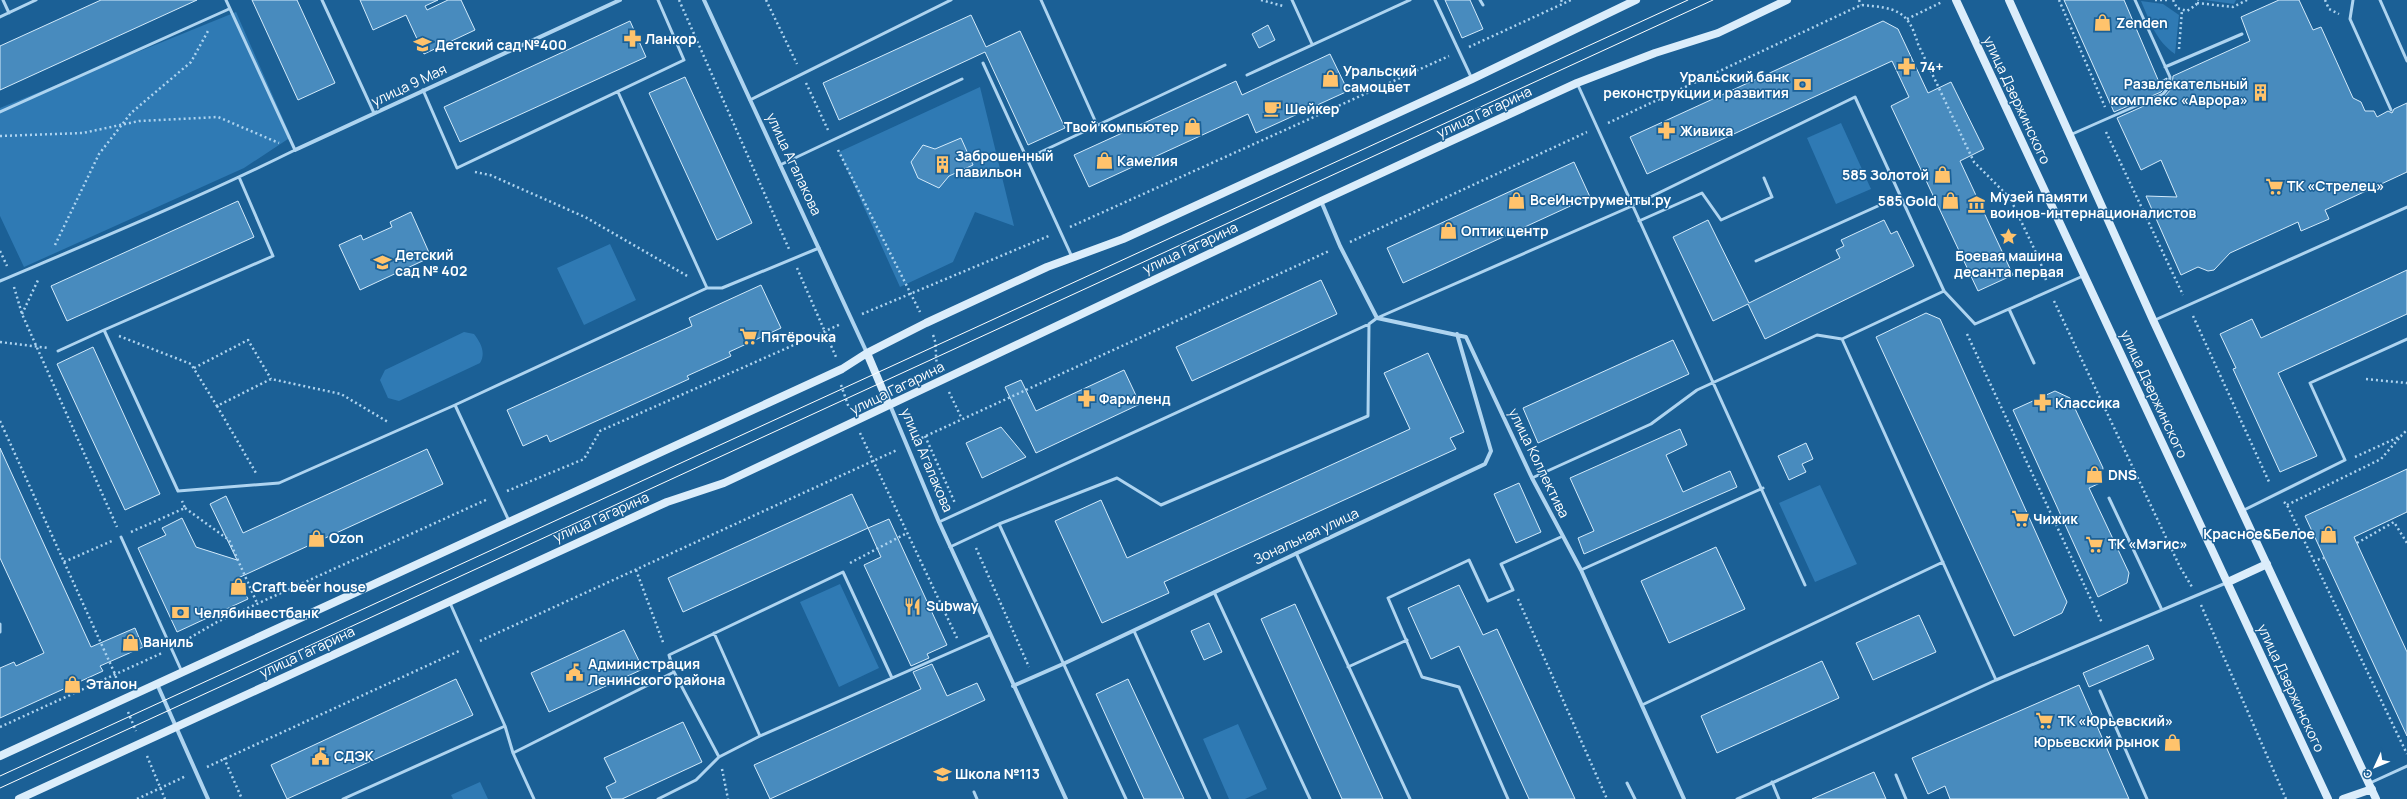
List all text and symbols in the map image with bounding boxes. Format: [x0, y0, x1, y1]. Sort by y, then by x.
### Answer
shop icon: Zenden [2093, 13, 2113, 33]
place label: Zenden [2116, 13, 2168, 32]
pharmacy icon: Ланкор [622, 29, 642, 49]
place label: Ланкор [645, 29, 697, 48]
street label: улица Дзержинского [1979, 33, 2056, 167]
school or university icon: Детский сад №400 [412, 35, 432, 55]
place label: Детский сад №400 [435, 35, 567, 54]
pharmacy icon: 74+ [1897, 57, 1917, 77]
place label: 74+ [1920, 57, 1943, 76]
street label: улица 9 Мая [368, 59, 450, 110]
place label: Уральский самоцвет [1343, 61, 1417, 96]
place label: Уральский банк реконструкции и развития [1603, 67, 1789, 102]
shop icon: Уральский самоцвет [1320, 69, 1340, 89]
place label: Развлекательный комплекс «Аврора» [2111, 74, 2248, 109]
bank icon: Уральский банк реконструкции и развития [1792, 75, 1812, 95]
street label: улица Гагарина [1433, 81, 1534, 142]
building icon: Развлекательный комплекс «Аврора» [2251, 82, 2271, 102]
cafe icon: Шейкер [1262, 99, 1282, 119]
place label: Шейкер [1285, 99, 1340, 118]
street label: улица Агалакова [762, 109, 827, 218]
place label: Твой компьютер [1064, 117, 1179, 136]
shop icon: Твой компьютер [1182, 117, 1202, 137]
pharmacy icon: Живика [1657, 121, 1677, 141]
place label: Живика [1680, 121, 1733, 140]
place label: Заброшенный павильон [955, 146, 1054, 181]
shop icon: Камелия [1094, 151, 1114, 171]
place label: Камелия [1117, 151, 1178, 170]
building icon: Заброшенный павильон [932, 154, 952, 174]
place label: 585 Золотой [1842, 165, 1929, 184]
shop icon: 585 Золотой [1932, 165, 1952, 185]
supermarket icon: ТК «Стрелец» [2264, 176, 2284, 196]
place label: ТК «Стрелец» [2287, 176, 2384, 195]
place label: Музей памяти воинов-интернационалистов [1990, 187, 2197, 222]
shop icon: ВсеИнструменты.ру [1507, 190, 1527, 210]
place label: ВсеИнструменты.ру [1530, 190, 1671, 209]
place label: 585 Gold [1878, 191, 1937, 210]
shop icon: 585 Gold [1940, 191, 1960, 211]
museum icon: Музей памяти воинов-интернационалистов [1967, 195, 1987, 215]
street label: улица Гагарина [1139, 217, 1240, 278]
shop icon: Оптик центр [1438, 221, 1458, 241]
place label: Оптик центр [1461, 221, 1549, 240]
place icon: Боевая машина десанта первая [1999, 226, 2019, 246]
place label: Детский сад № 402 [395, 245, 467, 280]
place label: Боевая машина десанта первая [1954, 246, 2064, 281]
school or university icon: Детский сад № 402 [372, 253, 392, 273]
supermarket icon: Пятёрочка [738, 327, 758, 347]
place label: Пятёрочка [761, 327, 836, 346]
street label: улица Дзержинского [2116, 327, 2193, 461]
street label: улица Гагарина [846, 356, 947, 419]
pharmacy icon: Фармленд [1076, 389, 1096, 409]
place label: Фармленд [1099, 389, 1171, 408]
pharmacy icon: Классика [2032, 393, 2052, 413]
place label: Классика [2055, 393, 2120, 412]
street label: улица Агалакова [897, 405, 958, 515]
street label: улица Коллектива [1505, 405, 1574, 521]
shop icon: DNS [2085, 465, 2105, 485]
place label: DNS [2108, 465, 2137, 484]
street label: улица Гагарина [550, 487, 652, 546]
street label: Зональная улица [1250, 503, 1362, 568]
supermarket icon: Чижик [2010, 509, 2030, 529]
place label: Чижик [2033, 509, 2078, 528]
place label: Красное&Белое [2203, 524, 2315, 543]
shop icon: Красное&Белое [2318, 524, 2338, 544]
shop icon: Ozon [306, 528, 326, 548]
place label: Ozon [329, 528, 364, 547]
supermarket icon: ТК «Мэгис» [2085, 534, 2105, 554]
place label: ТК «Мэгис» [2108, 534, 2188, 553]
shop icon: Craft beer house [229, 577, 249, 597]
place label: Craft beer house [252, 577, 366, 596]
restaurant icon: Subway [903, 596, 923, 616]
place label: Subway [926, 596, 979, 615]
bank icon: Челябинвестбанк [171, 603, 191, 623]
place label: Челябинвестбанк [194, 603, 319, 622]
street label: улица Гагарина [256, 621, 357, 682]
street label: улица Дзержинского [2253, 621, 2330, 755]
shop icon: Ваниль [120, 632, 140, 652]
place label: Ваниль [143, 632, 194, 651]
place label: Администрация Ленинского района [588, 654, 725, 689]
public building icon: Администрация Ленинского района [565, 662, 585, 682]
shop icon: Эталон [63, 674, 83, 694]
place label: Эталон [86, 674, 137, 693]
supermarket icon: ТК «Юрьевский» [2035, 711, 2055, 731]
place label: ТК «Юрьевский» [2058, 711, 2173, 730]
place label: Юрьевский рынок [2034, 732, 2159, 751]
shop icon: Юрьевский рынок [2162, 732, 2182, 752]
public building icon: СДЭК [311, 746, 331, 766]
place label: СДЭК [334, 746, 375, 765]
north arrow [2355, 747, 2395, 787]
school or university icon: Школа №113 [932, 764, 952, 784]
place label: Школа №113 [955, 764, 1040, 783]
text: С [2359, 766, 2376, 782]

